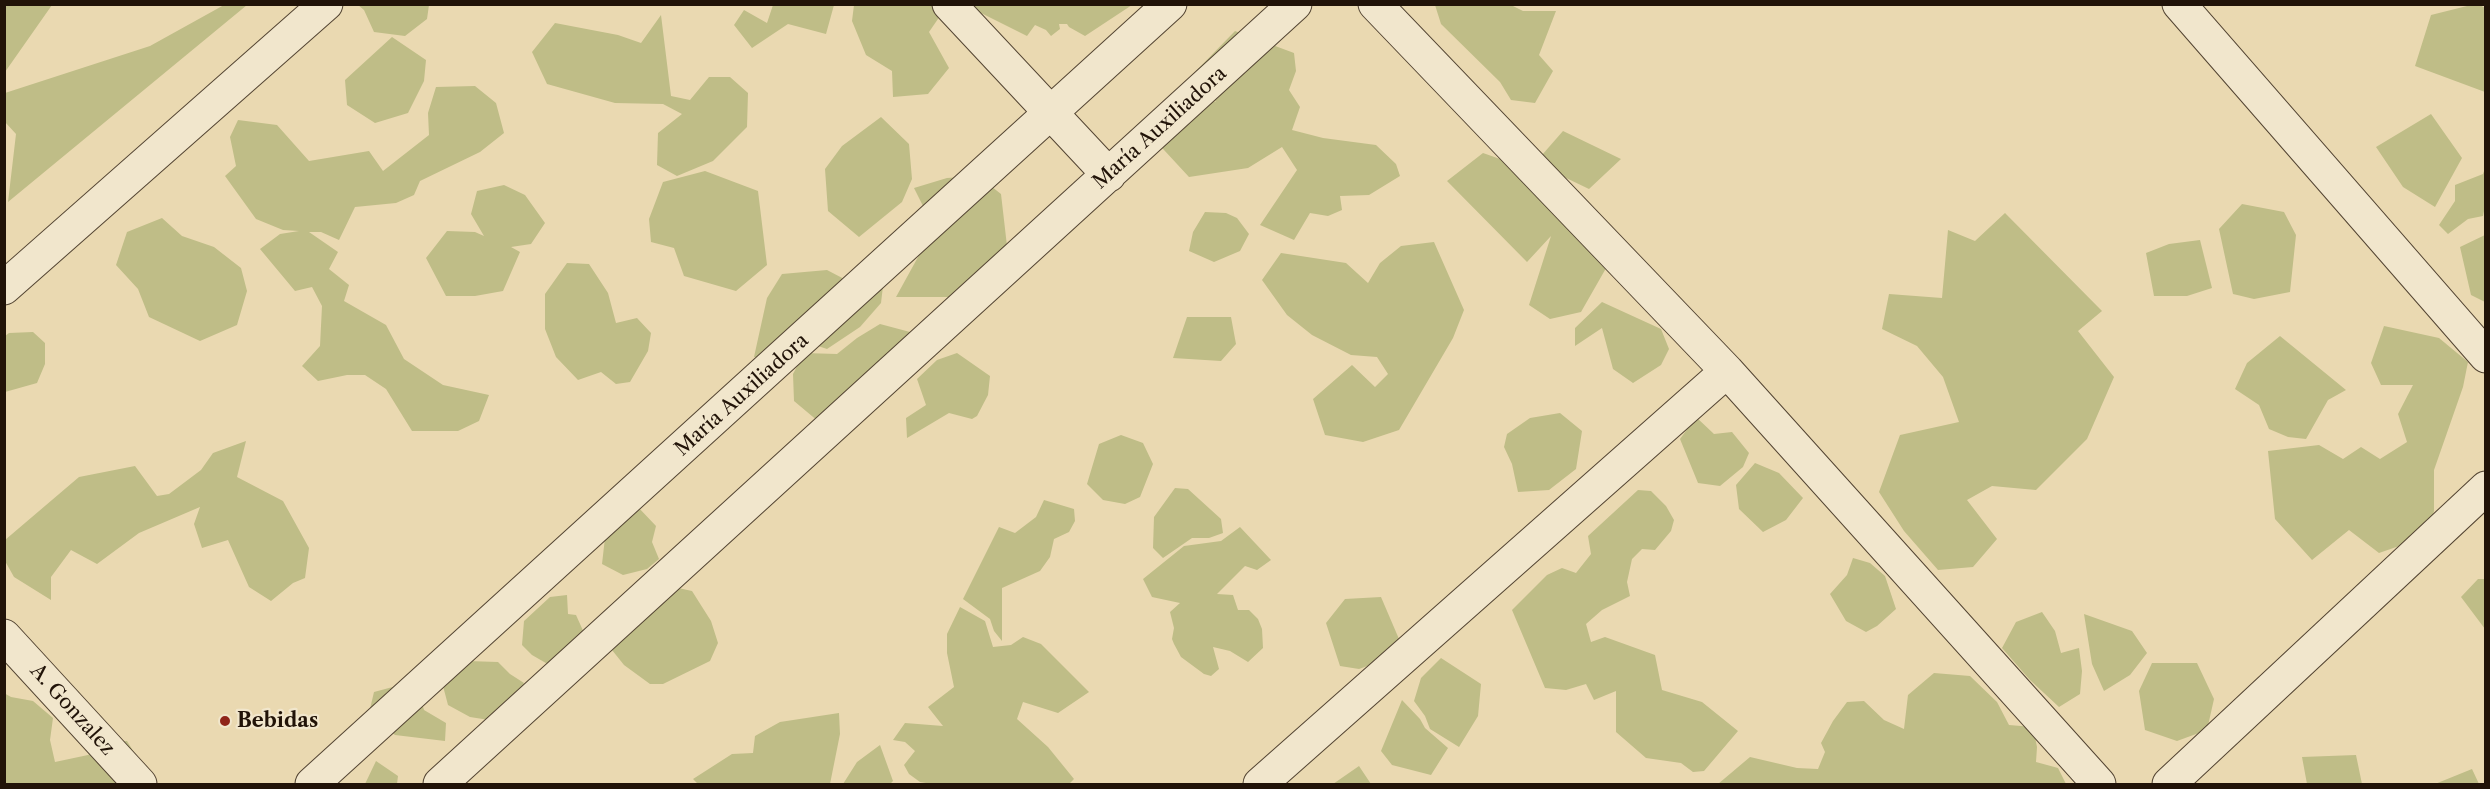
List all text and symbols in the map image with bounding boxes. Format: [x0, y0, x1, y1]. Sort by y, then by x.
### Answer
street label: María Auxiliadora [1088, 62, 1232, 194]
street label: María Auxiliadora [670, 329, 814, 461]
street label: A. Gonzalez [25, 659, 119, 761]
place label: Bebidas [237, 709, 318, 733]
marker: Bebidas [218, 714, 232, 728]

